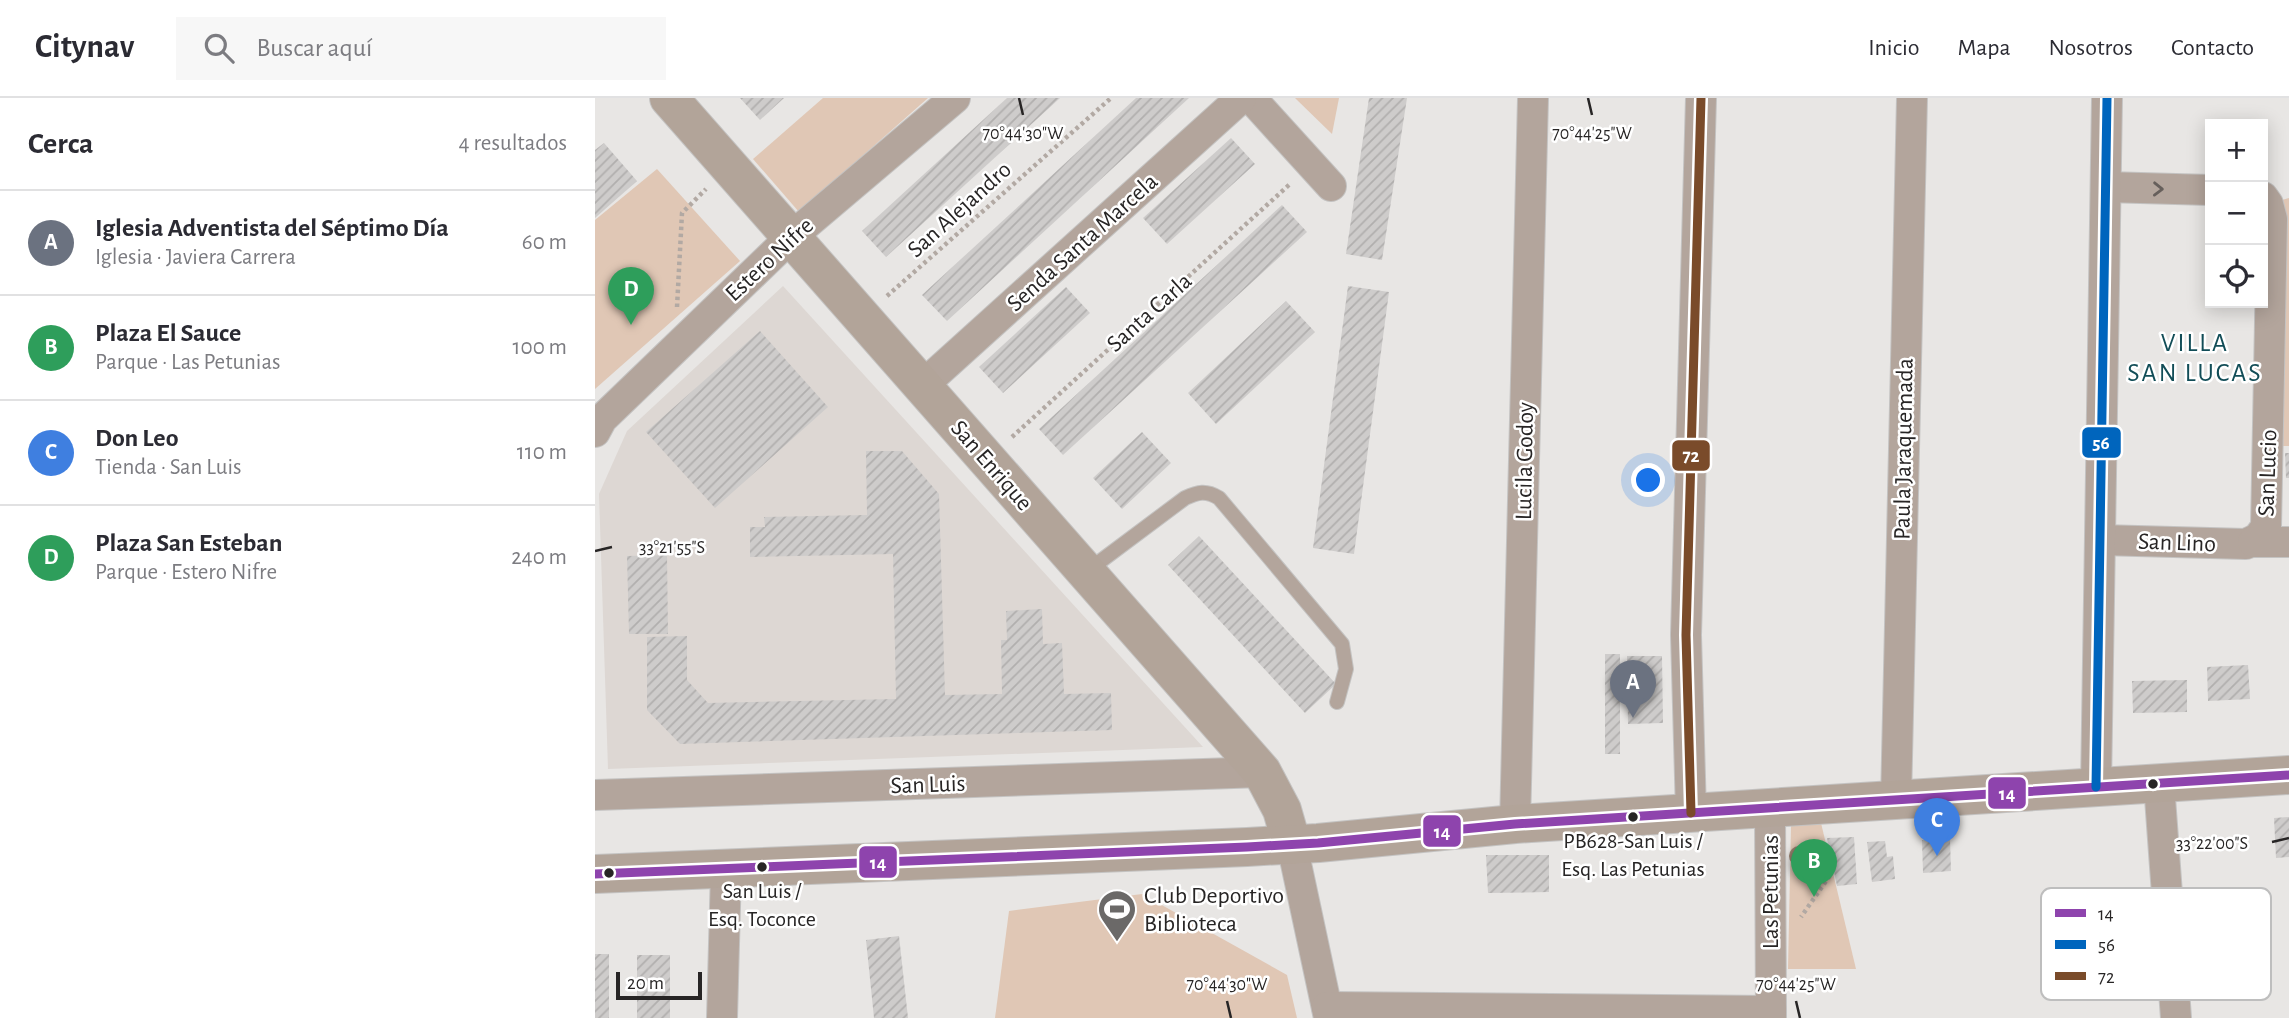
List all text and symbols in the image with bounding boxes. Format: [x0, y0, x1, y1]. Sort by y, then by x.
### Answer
search box [176, 17, 666, 80]
icon: search [200, 29, 238, 67]
text: Citynav [35, 31, 134, 64]
text: Buscar aquí [256, 35, 372, 61]
text: Inicio [1868, 36, 1919, 60]
text: Mapa [1957, 36, 2011, 60]
text: Nosotros [2049, 36, 2133, 60]
text: Contacto [2171, 36, 2254, 60]
map controls [2205, 119, 2268, 308]
button: + [2205, 119, 2268, 182]
text: 70°44'30"W [983, 125, 1063, 143]
text: 70°44'25"W [1552, 125, 1632, 143]
text: Cerca [28, 129, 93, 159]
text: 4 resultados [459, 132, 567, 155]
street label: San Alejandro [903, 157, 1016, 262]
street label: Senda Santa Marcela [1003, 169, 1162, 316]
one-way arrow [2153, 181, 2164, 196]
button: − [2205, 182, 2268, 245]
street label: Estero Nifre [721, 213, 818, 306]
text: Iglesia Adventista del Séptimo Día [95, 215, 449, 241]
text: A [44, 231, 58, 254]
text: 60 m [522, 231, 567, 254]
button: locate [2205, 245, 2268, 308]
text: Iglesia · Javiera Carrera [95, 246, 296, 269]
pin: D [608, 267, 654, 325]
street label: Santa Carla [1103, 269, 1197, 357]
text: Plaza El Sauce [95, 320, 241, 346]
district label: VILLA SAN LUCAS [2127, 330, 2263, 386]
text: B [44, 336, 58, 359]
text: 100 m [513, 336, 567, 359]
text: Parque · Las Petunias [95, 351, 281, 374]
street label: Paula Jaraquemada [1890, 358, 1918, 540]
street label: Lucila Godoy [1512, 402, 1538, 520]
street label: San Enrique [946, 416, 1037, 515]
text: Don Leo [95, 425, 179, 451]
line badge: 56 [2081, 426, 2122, 459]
street label: San Lucio [2254, 429, 2282, 517]
text: 56 [2092, 434, 2110, 453]
line badge: 72 [1671, 439, 1711, 472]
text: C [45, 441, 57, 464]
text: 110 m [517, 441, 567, 464]
text: 72 [1682, 447, 1700, 466]
text: Tienda · San Luis [95, 456, 242, 479]
your location [1631, 463, 1665, 497]
text: Plaza San Esteban [95, 530, 282, 556]
street label: San Lino [2138, 530, 2216, 556]
text: 33°21'55"S [639, 539, 705, 557]
text: D [43, 546, 59, 569]
text: 240 m [511, 546, 567, 569]
text: Parque · Estero Nifre [95, 561, 277, 584]
pin: A [1610, 660, 1656, 718]
street label: San Luis [890, 772, 966, 798]
line badge: 14 [1987, 776, 2027, 810]
unlabelled marker [2146, 777, 2160, 791]
text: 14 [1999, 785, 2016, 804]
pin: C [1914, 798, 1960, 856]
marker: PB628-San Luis / Esq. Las Petunias [1626, 810, 1640, 824]
line badge: 14 [1422, 814, 1462, 848]
text: 14 [1434, 823, 1451, 842]
place label: PB628-San Luis / Esq. Las Petunias [1561, 830, 1705, 880]
street label: Las Petunias [1759, 835, 1783, 949]
text: 33°22'00"S [2176, 835, 2248, 853]
pin: B [1791, 839, 1837, 897]
line badge: 14 [858, 845, 898, 879]
text: 14 [870, 854, 887, 873]
marker: San Luis / Esq. Toconce [755, 860, 769, 874]
unlabelled marker [602, 866, 616, 880]
place label: San Luis / Esq. Toconce [708, 880, 816, 930]
place label: Club Deportivo Biblioteca [1144, 884, 1284, 936]
sports icon: Club Deportivo Biblioteca [1096, 888, 1138, 943]
legend [2041, 888, 2271, 1000]
text: 14 [2098, 905, 2114, 924]
text: 56 [2098, 936, 2115, 955]
text: 72 [2098, 968, 2115, 987]
scale bar [616, 969, 702, 1001]
text: 20 m [627, 974, 664, 993]
text: 70°44'30"W [1187, 976, 1267, 994]
text: 70°44'25"W [1756, 976, 1836, 994]

